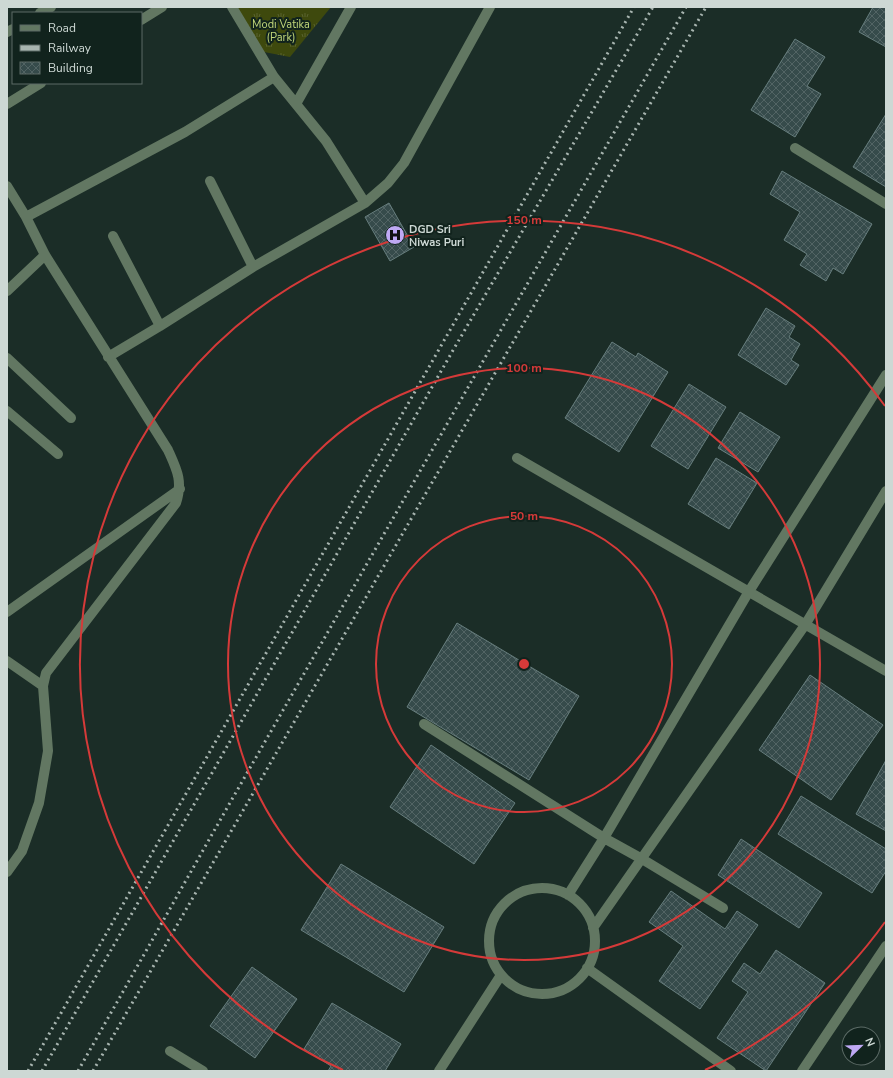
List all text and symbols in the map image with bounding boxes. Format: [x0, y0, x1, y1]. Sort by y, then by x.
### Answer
legend [12, 12, 142, 84]
park label: Modi Vatika (Park) [252, 17, 310, 45]
text: Road [48, 20, 76, 36]
text: Railway [48, 40, 92, 56]
text: Building [48, 60, 93, 76]
text: 150 m [506, 212, 542, 228]
place label: DGD Sri Niwas Puri [409, 222, 464, 250]
hospital icon: DGD Sri Niwas Puri [384, 224, 406, 246]
text: 100 m [506, 360, 542, 376]
text: 50 m [510, 508, 538, 524]
centre of rings [517, 657, 531, 671]
north arrow [841, 1026, 881, 1066]
text: N [861, 1036, 878, 1049]

